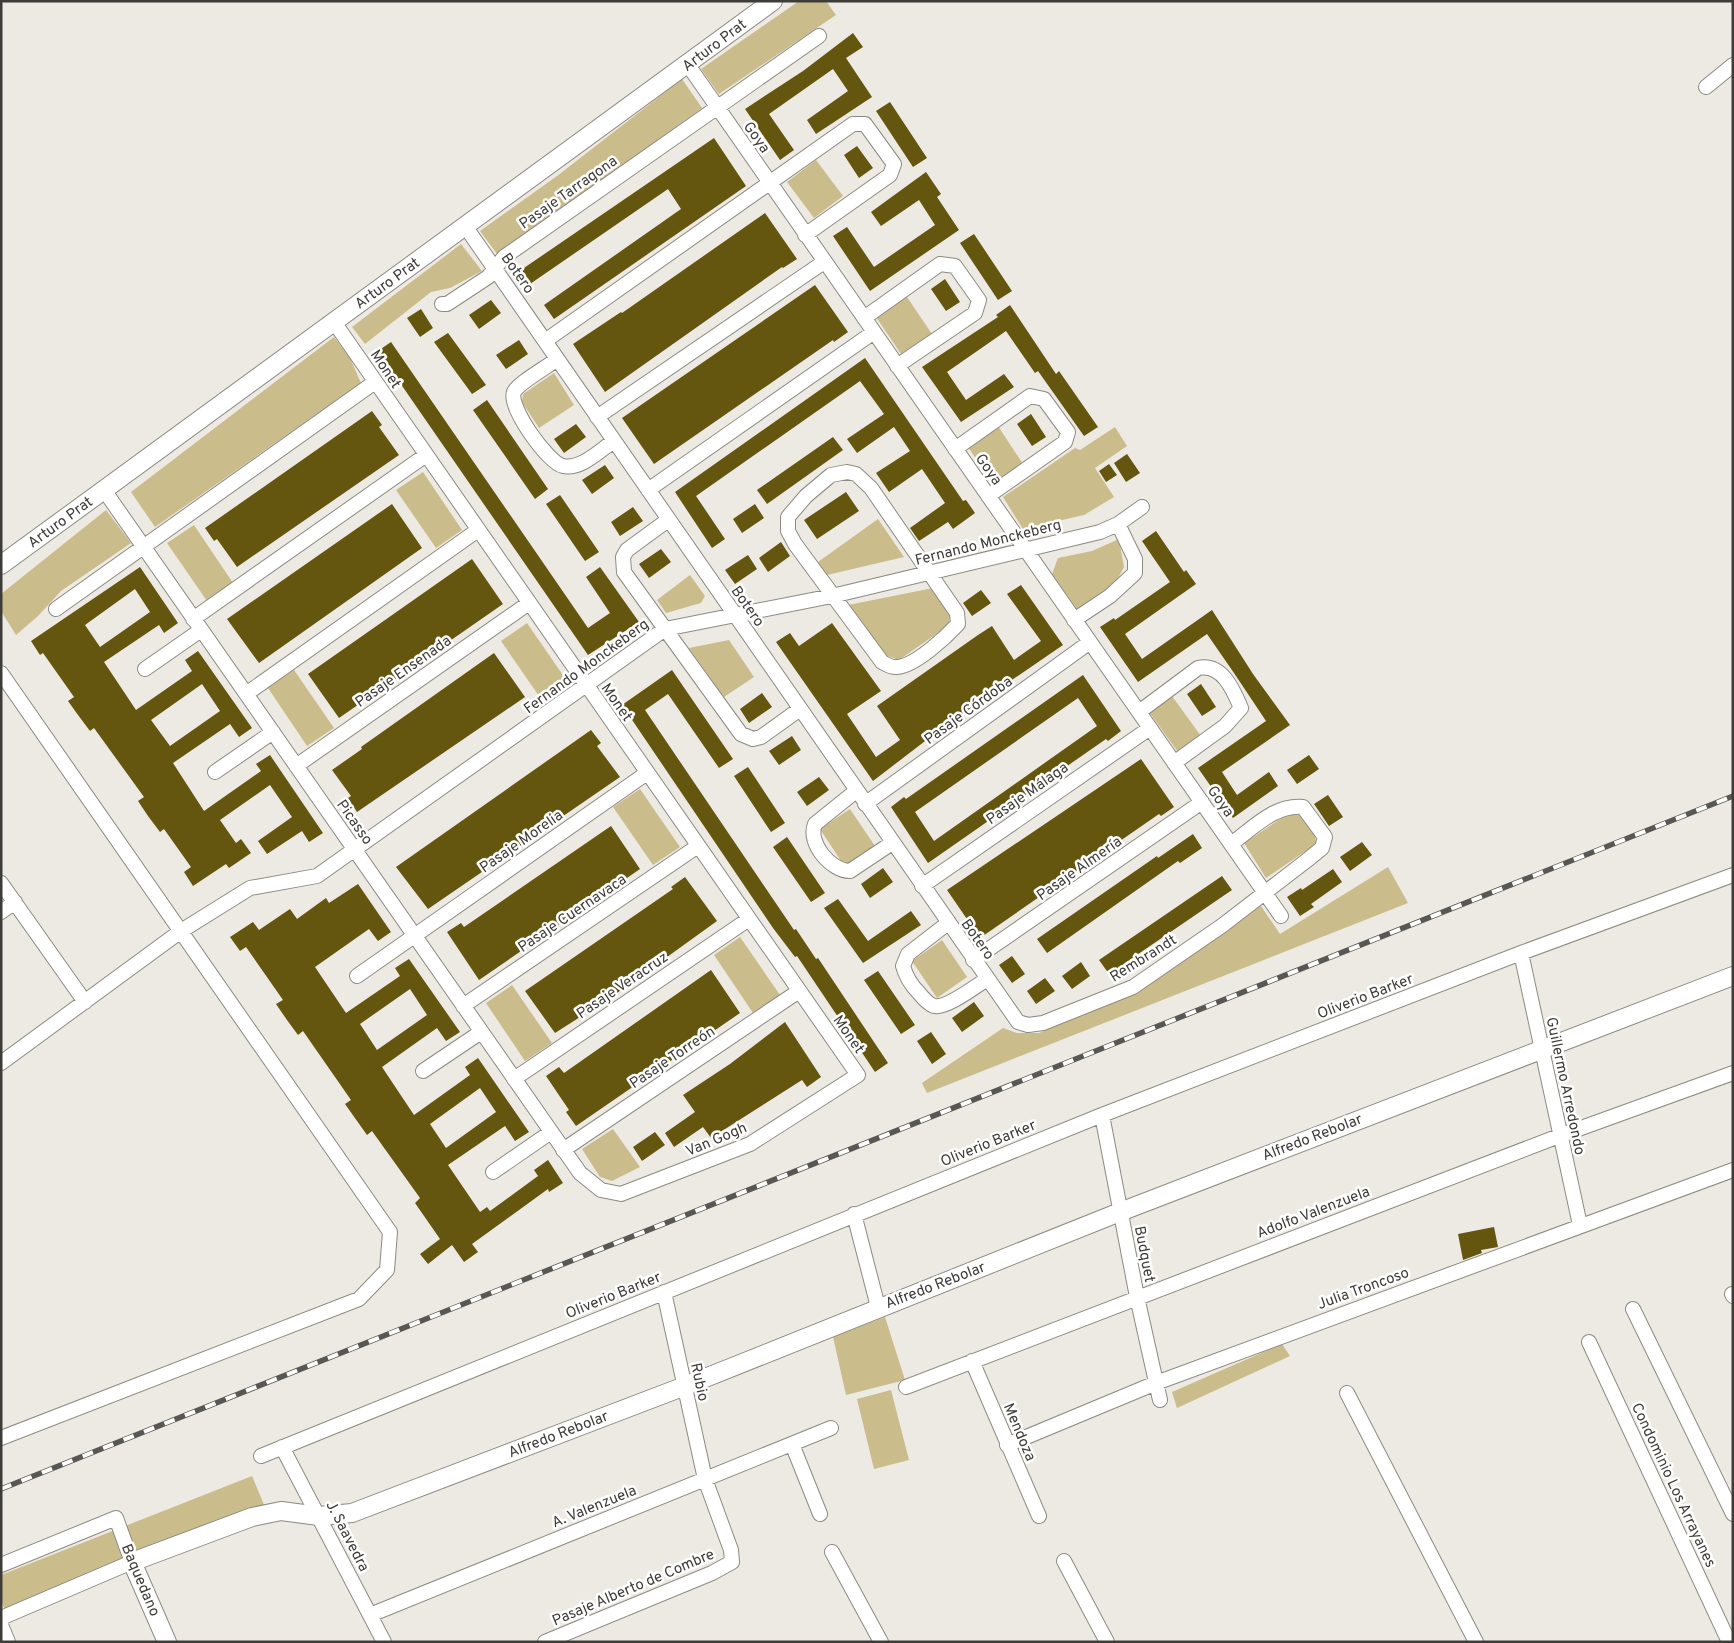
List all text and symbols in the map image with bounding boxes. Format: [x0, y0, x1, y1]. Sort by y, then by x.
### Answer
street label: Arturo Prat [679, 16, 751, 77]
street label: Goya [738, 118, 773, 157]
street label: Pasaje Tarragona [516, 152, 622, 234]
street label: Botero [496, 250, 538, 298]
street label: Arturo Prat [352, 254, 424, 314]
street label: Monet [365, 347, 405, 393]
street label: Goya [970, 450, 1005, 489]
street label: Arturo Prat [25, 493, 97, 553]
street label: Fernando Monckeberg [913, 516, 1063, 571]
street label: Botero [726, 583, 768, 631]
street label: Fernando Monckeberg [521, 616, 653, 719]
street label: Pasaje Ensenada [352, 632, 456, 712]
street label: Pasaje Córdoba [921, 673, 1017, 750]
street label: Monet [596, 680, 636, 726]
street label: Pasaje Málaga [983, 759, 1073, 830]
street label: Goya [1202, 782, 1237, 821]
street label: Picasso [331, 797, 376, 849]
street label: Pasaje Morelia [477, 807, 567, 878]
street label: Pasaje Almería [1034, 833, 1126, 906]
street label: Pasaje Cuernavaca [515, 871, 631, 958]
street label: Botero [956, 916, 998, 964]
street label: Rembrandt [1107, 931, 1181, 987]
street label: Pasaje Veracruz [573, 949, 672, 1024]
street label: Oliverio Barker [1315, 970, 1416, 1024]
street label: Monet [828, 1012, 868, 1058]
street label: Guillermo Arredondo [1541, 1016, 1588, 1157]
street label: Pasaje Torreón [626, 1023, 719, 1094]
street label: Alfredo Rebolar [1260, 1111, 1365, 1166]
street label: Oliverio Barker [938, 1117, 1039, 1172]
street label: Van Gogh [683, 1119, 750, 1162]
street label: Adolfo Valenzuela [1254, 1183, 1373, 1244]
street label: Budquet [1129, 1224, 1158, 1284]
street label: Alfredo Rebolar [883, 1259, 988, 1314]
street label: Julia Troncoso [1315, 1264, 1412, 1315]
street label: Oliverio Barker [563, 1269, 664, 1324]
street label: Rubio [685, 1361, 712, 1403]
street label: Condominio Los Arrayanes [1626, 1400, 1719, 1571]
street label: Mendoza [998, 1401, 1039, 1464]
street label: Alfredo Rebolar [506, 1408, 611, 1463]
street label: A. Valenzuela [549, 1482, 640, 1533]
street label: J. Saavedra [321, 1498, 373, 1575]
street label: Baquedano [116, 1542, 163, 1620]
street label: Pasaje Alberto de Combre [550, 1546, 717, 1631]

